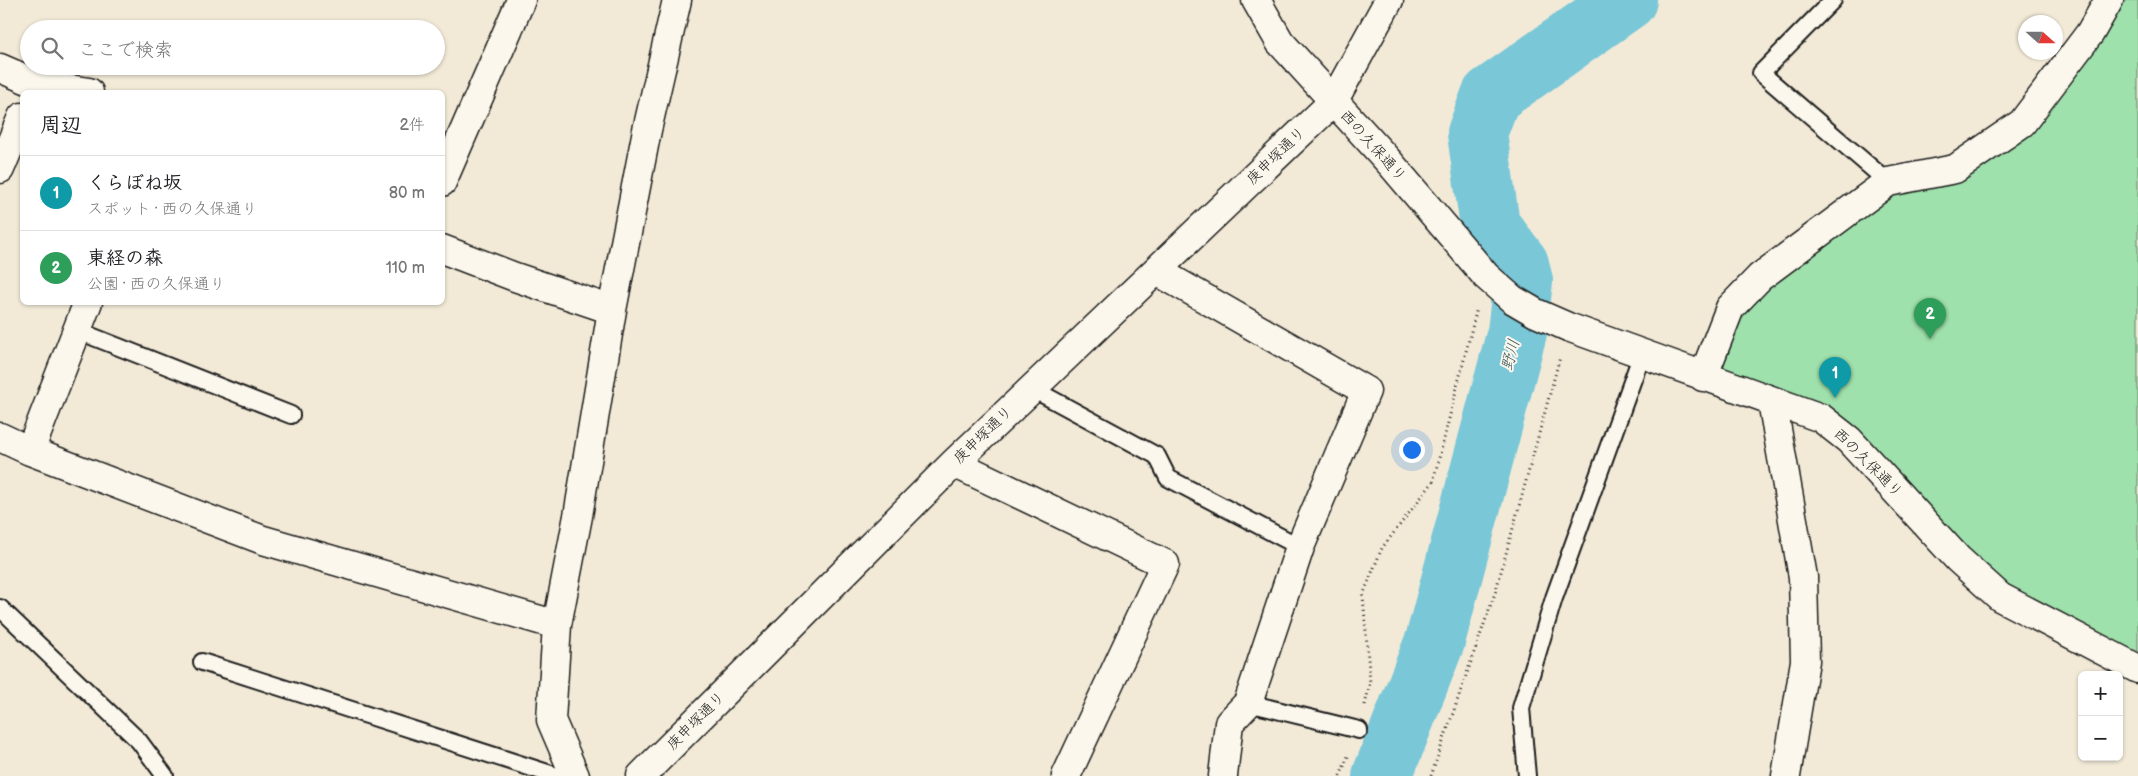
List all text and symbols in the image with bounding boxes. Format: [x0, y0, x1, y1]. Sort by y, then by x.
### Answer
north arrow [2018, 15, 2063, 60]
search box [20, 20, 445, 75]
icon: search [38, 34, 66, 62]
text: ここで検索 [78, 39, 173, 62]
street label: 西の久保通り [1336, 106, 1410, 186]
text: 周辺 [40, 113, 82, 138]
text: 2件 [400, 116, 425, 135]
street label: 庚申塚通り [1242, 123, 1310, 189]
text: くらぼね坂 [87, 172, 182, 195]
text: 1 [53, 184, 59, 203]
text: 80 m [389, 184, 425, 203]
text: スポット · 西の久保通り [87, 200, 257, 219]
text: 東経の森 [87, 247, 163, 270]
text: 2 [51, 259, 61, 278]
text: 110 m [386, 259, 425, 278]
text: 公園 · 西の久保通り [87, 275, 225, 294]
pin: 2 [1914, 298, 1946, 339]
water label: 野川 [1498, 337, 1524, 373]
pin: 1 [1819, 357, 1851, 398]
street label: 庚申塚通り [949, 402, 1017, 468]
street label: 西の久保通り [1829, 424, 1907, 502]
your location [1399, 437, 1425, 463]
map controls [2078, 671, 2123, 761]
button: + [2078, 671, 2123, 716]
street label: 庚申塚通り [663, 688, 729, 754]
button: − [2078, 716, 2123, 761]

